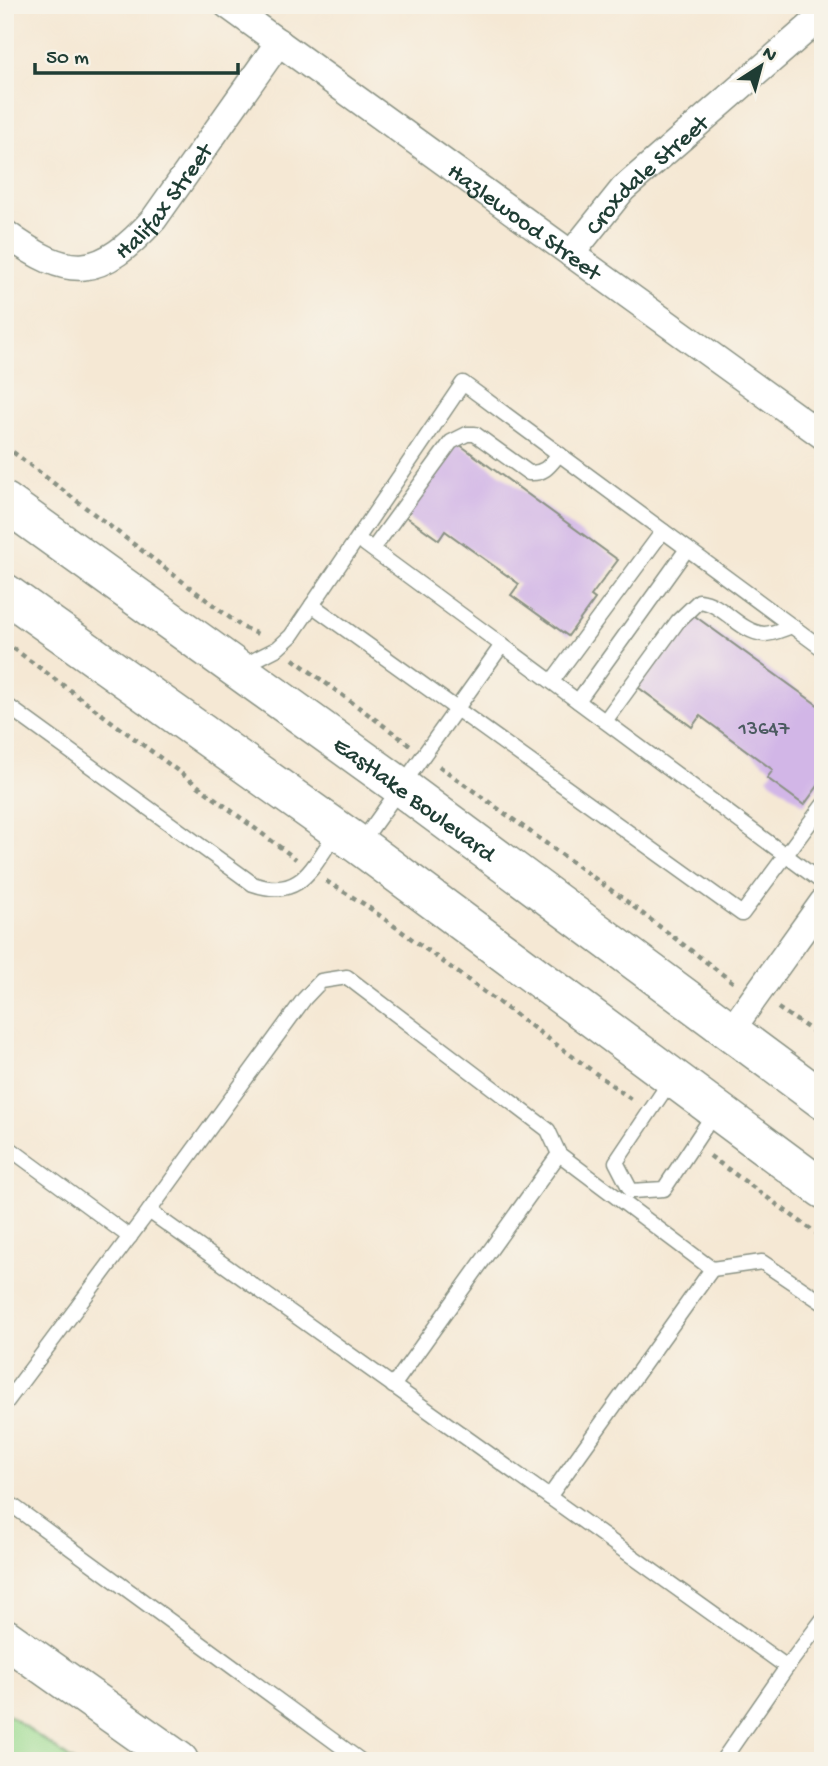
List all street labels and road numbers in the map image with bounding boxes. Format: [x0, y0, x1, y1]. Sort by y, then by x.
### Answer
street label: Croxdale Street [581, 109, 718, 242]
street label: Halifax Street [110, 137, 222, 268]
street label: Hazlewood Street [441, 158, 607, 290]
street label: Eastlake Boulevard [326, 732, 502, 871]

